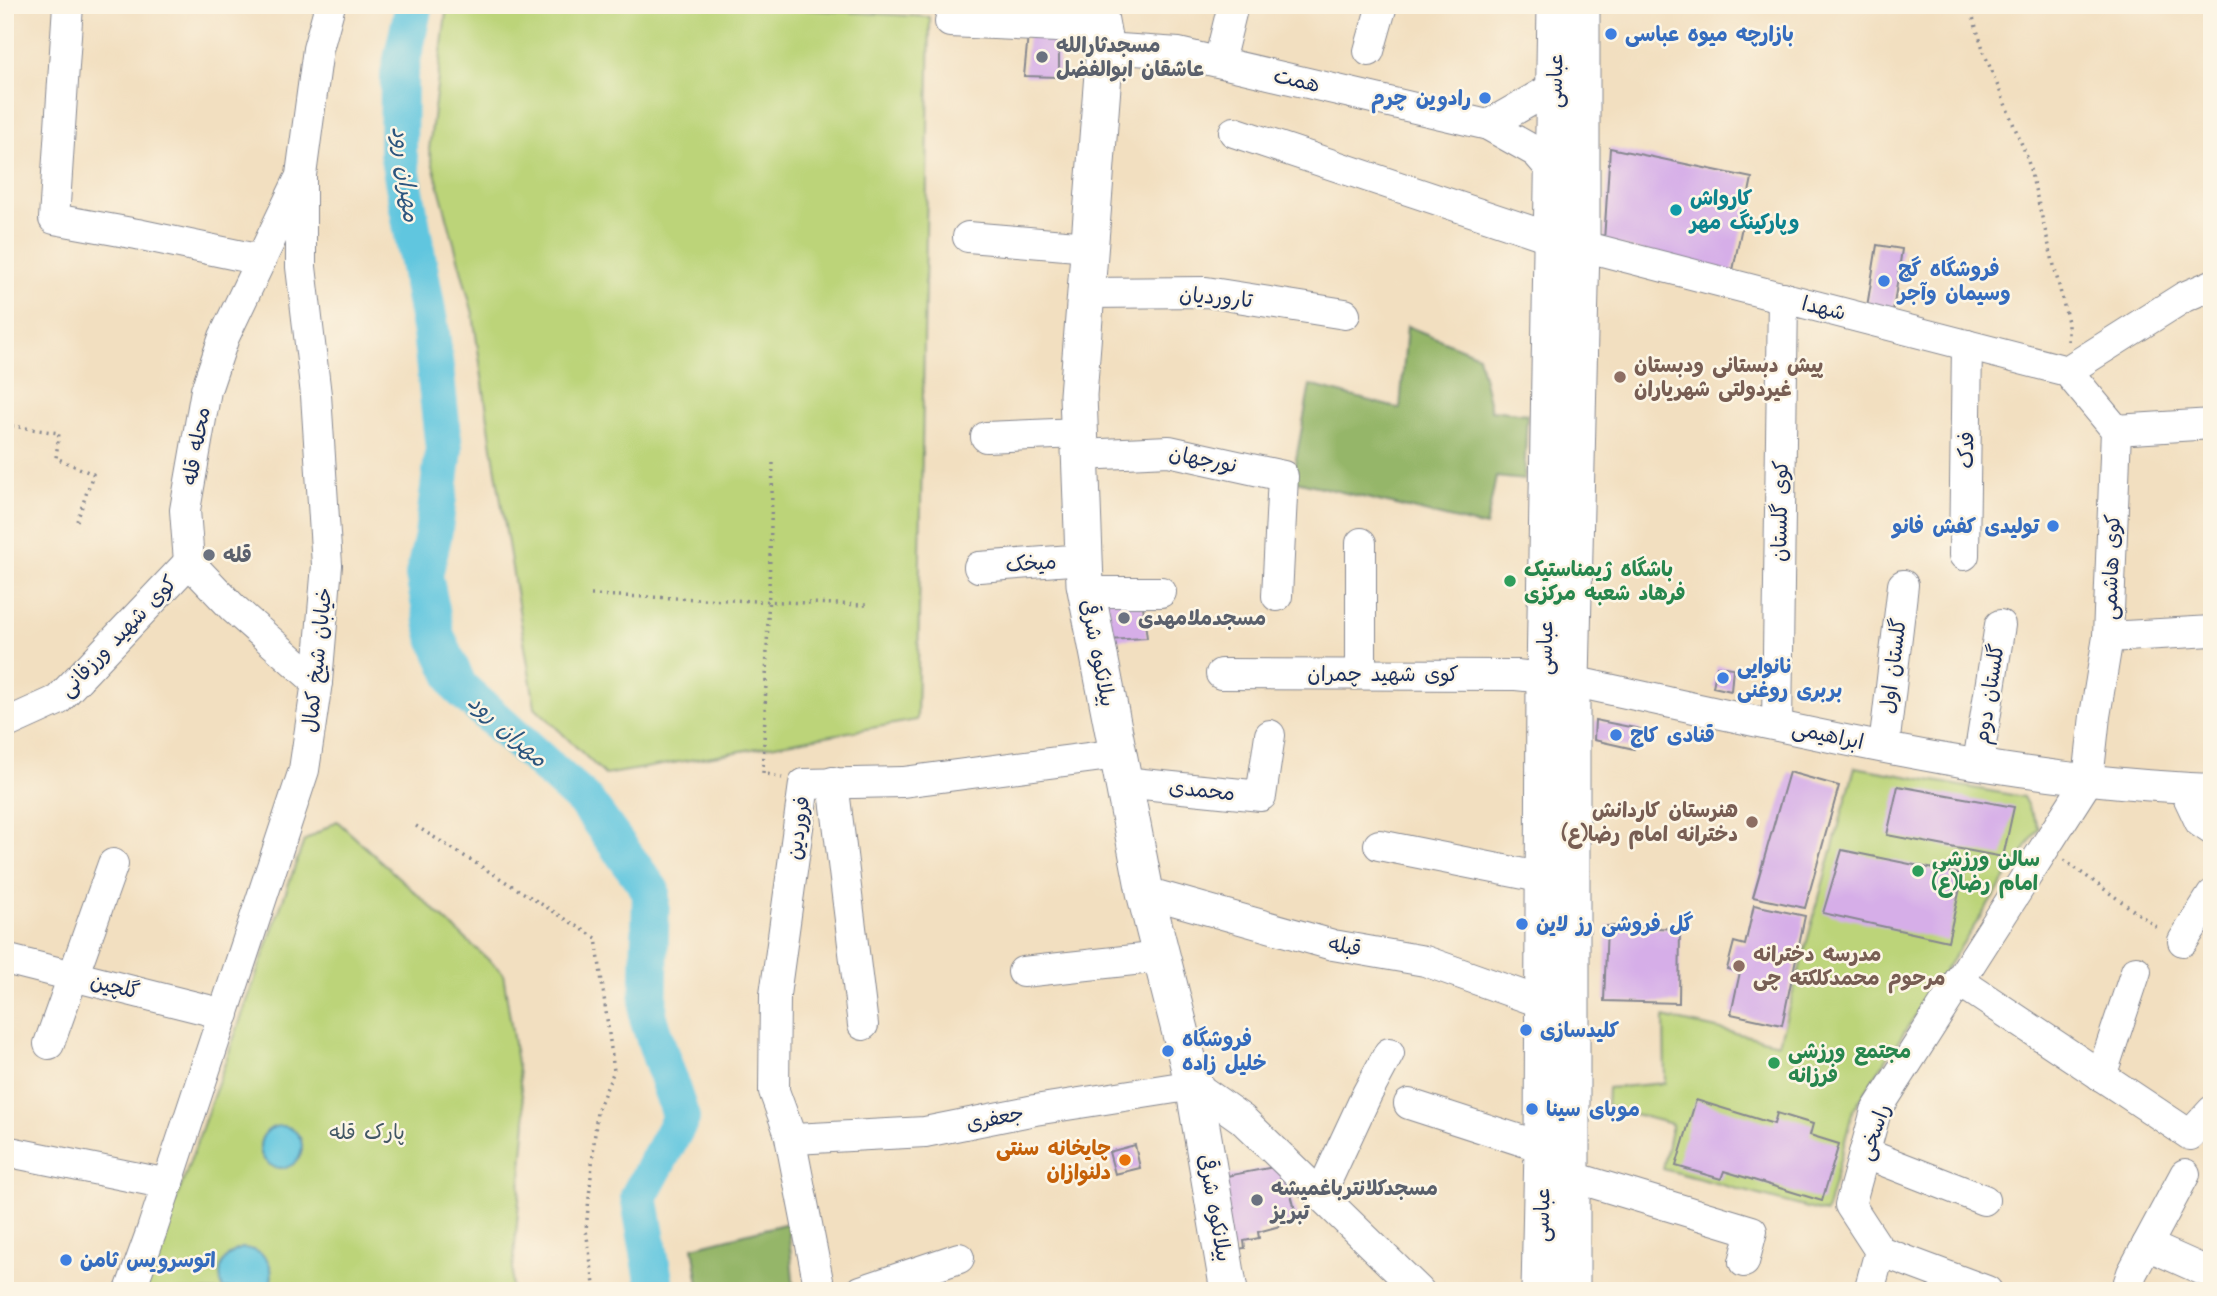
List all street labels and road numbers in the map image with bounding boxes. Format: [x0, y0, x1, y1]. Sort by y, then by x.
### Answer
street label: عباسى [1541, 54, 1570, 108]
street label: همت [1271, 61, 1323, 100]
street label: تاروردیان [1178, 280, 1255, 315]
street label: شهدا [1799, 289, 1849, 328]
street label: محله قله [175, 405, 218, 487]
street label: فدک [1952, 431, 1981, 469]
street label: نورجهان [1166, 439, 1239, 480]
street label: کوی گلستان [1765, 460, 1796, 562]
street label: کوی هاشمی [2095, 514, 2128, 620]
street label: میخک [1005, 547, 1057, 580]
street label: کوی شهید ورزفانی [53, 569, 184, 703]
street label: خیابان شیخ کمال [295, 586, 340, 734]
street label: بیلانکوه شرقی [1073, 597, 1122, 709]
street label: گلستان اول [1873, 617, 1914, 716]
street label: عباسى [1531, 621, 1560, 675]
street label: گلستان دوم [1967, 642, 2013, 747]
street label: کوی شهید چمران [1307, 660, 1459, 689]
street label: ابراهیمی [1789, 714, 1866, 757]
street label: محمدی [1167, 773, 1237, 808]
street label: فروردین [780, 794, 817, 862]
street label: قبله [1326, 929, 1364, 964]
street label: گلچین [87, 966, 143, 1007]
street label: جعفری [964, 1099, 1026, 1138]
street label: راسخی [1851, 1100, 1898, 1164]
street label: بیلانکوه شرقی [1191, 1152, 1238, 1264]
street label: عباسى [1528, 1188, 1557, 1242]

